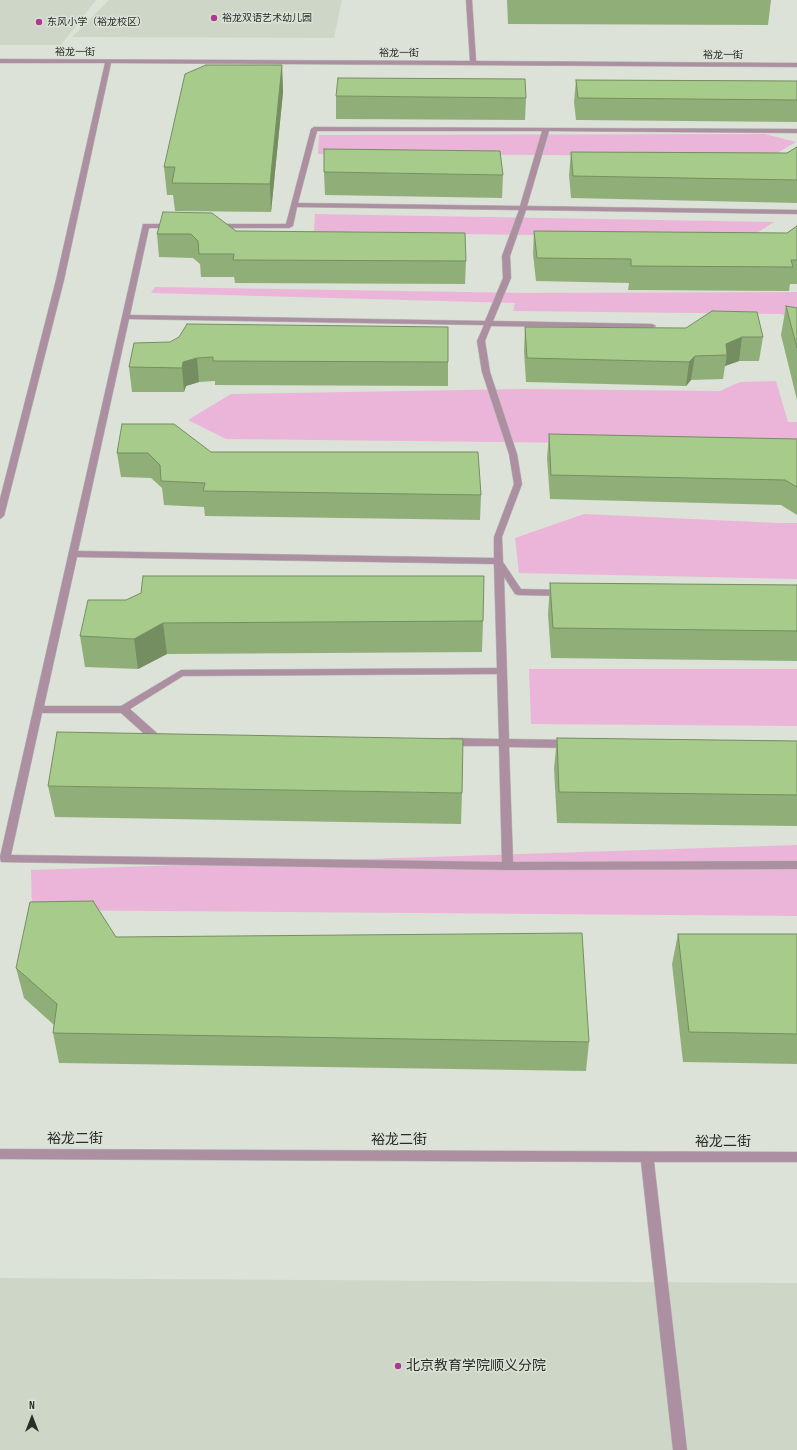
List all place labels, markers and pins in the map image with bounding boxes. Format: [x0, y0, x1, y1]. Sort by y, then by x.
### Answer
place label: 裕龙双语艺术幼儿园 [222, 12, 312, 24]
marker: 裕龙双语艺术幼儿园 [209, 13, 219, 23]
place label: 东风小学（裕龙校区） [47, 16, 147, 28]
marker: 东风小学（裕龙校区） [34, 17, 44, 27]
place label: 北京教育学院顺义分院 [406, 1358, 546, 1374]
marker: 北京教育学院顺义分院 [393, 1361, 403, 1371]

